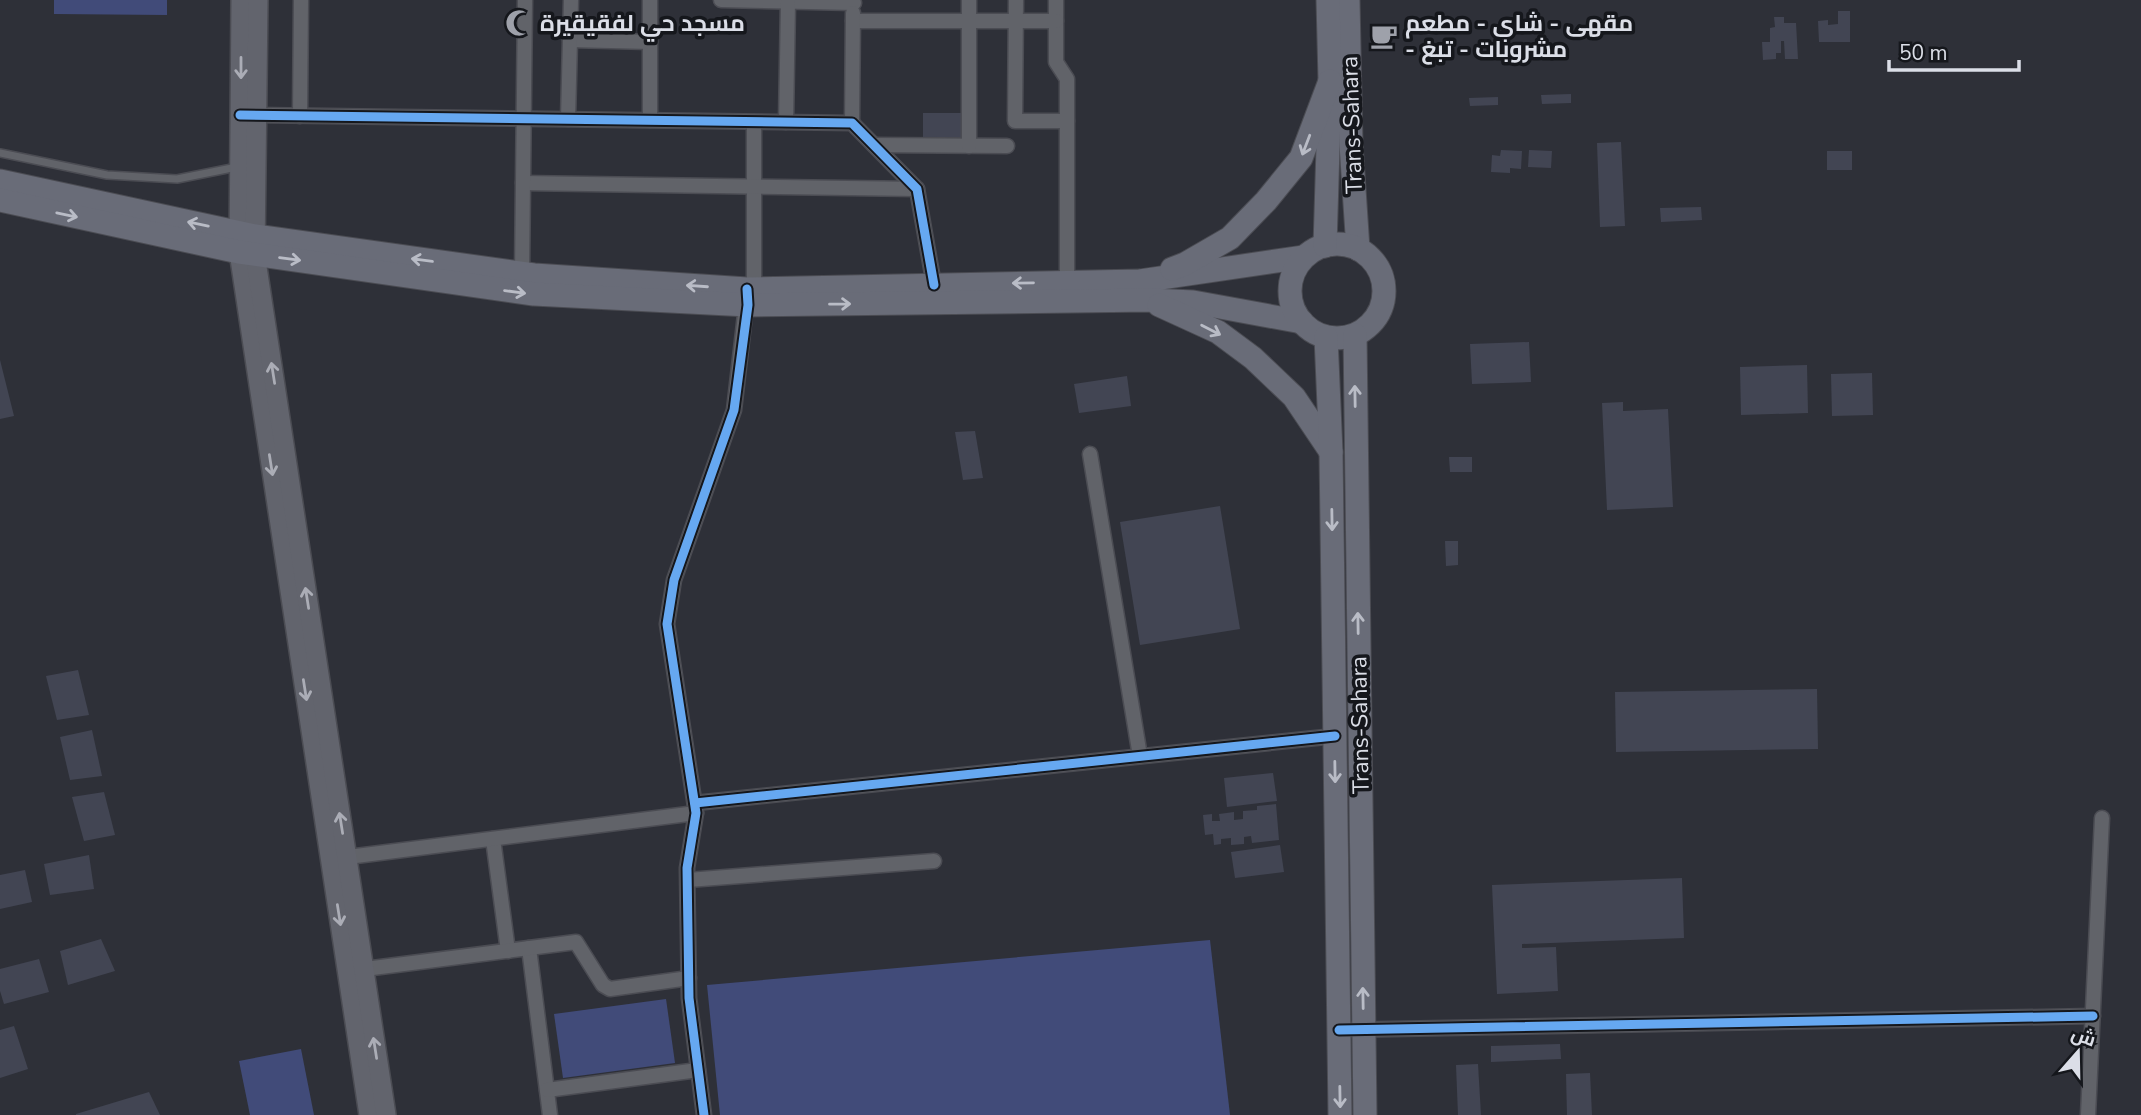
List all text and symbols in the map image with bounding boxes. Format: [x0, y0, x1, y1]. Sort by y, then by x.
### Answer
mosque icon: مسجد حي لفقيقيرة [504, 8, 534, 38]
place label: مسجد حي لفقيقيرة [540, 8, 745, 42]
place label: مقهى - شاي - مطعم - مشروبات - تبغ [1405, 8, 1633, 65]
cafe icon: مقهى - شاي - مطعم - مشروبات - تبغ [1369, 21, 1399, 51]
scale bar [1889, 28, 2018, 72]
text: 50 m [1899, 39, 1948, 67]
one-way arrow [234, 56, 247, 79]
street label: Trans-Sahara [1334, 56, 1370, 194]
one-way arrow [1298, 133, 1311, 155]
one-way arrow [55, 208, 78, 222]
one-way arrow [187, 217, 210, 230]
one-way arrow [278, 253, 301, 266]
one-way arrow [411, 253, 434, 266]
one-way arrow [1011, 277, 1034, 290]
one-way arrow [686, 279, 709, 292]
one-way arrow [503, 285, 526, 298]
one-way arrow [828, 297, 851, 311]
one-way arrow [1201, 323, 1221, 337]
one-way arrow [266, 362, 279, 385]
one-way arrow [1348, 385, 1362, 408]
one-way arrow [265, 453, 278, 476]
one-way arrow [1325, 508, 1339, 531]
one-way arrow [300, 587, 313, 610]
one-way arrow [1351, 612, 1365, 635]
street label: Trans-Sahara [1343, 656, 1377, 794]
one-way arrow [299, 678, 312, 701]
one-way arrow [1329, 760, 1342, 783]
one-way arrow [334, 812, 347, 834]
one-way arrow [333, 903, 346, 926]
one-way arrow [1356, 987, 1370, 1010]
north arrow [2043, 1017, 2113, 1087]
text: ش [2068, 1021, 2099, 1053]
one-way arrow [368, 1037, 381, 1059]
one-way arrow [1333, 1085, 1347, 1108]

